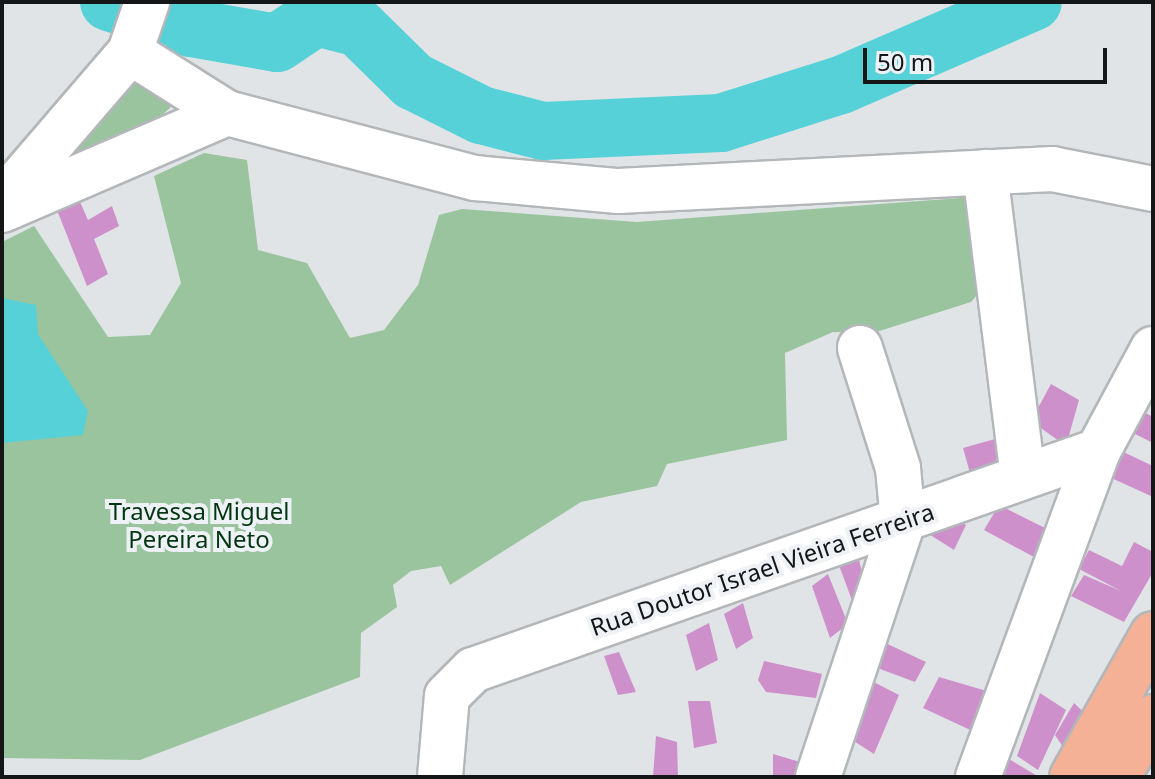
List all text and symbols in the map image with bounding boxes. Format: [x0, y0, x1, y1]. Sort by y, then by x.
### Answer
scale bar [867, 32, 1111, 82]
text: 50 m [877, 45, 933, 78]
park label: Travessa Miguel Pereira Neto [109, 497, 289, 553]
street label: Rua Doutor Israel Vieira Ferreira [586, 497, 938, 641]

